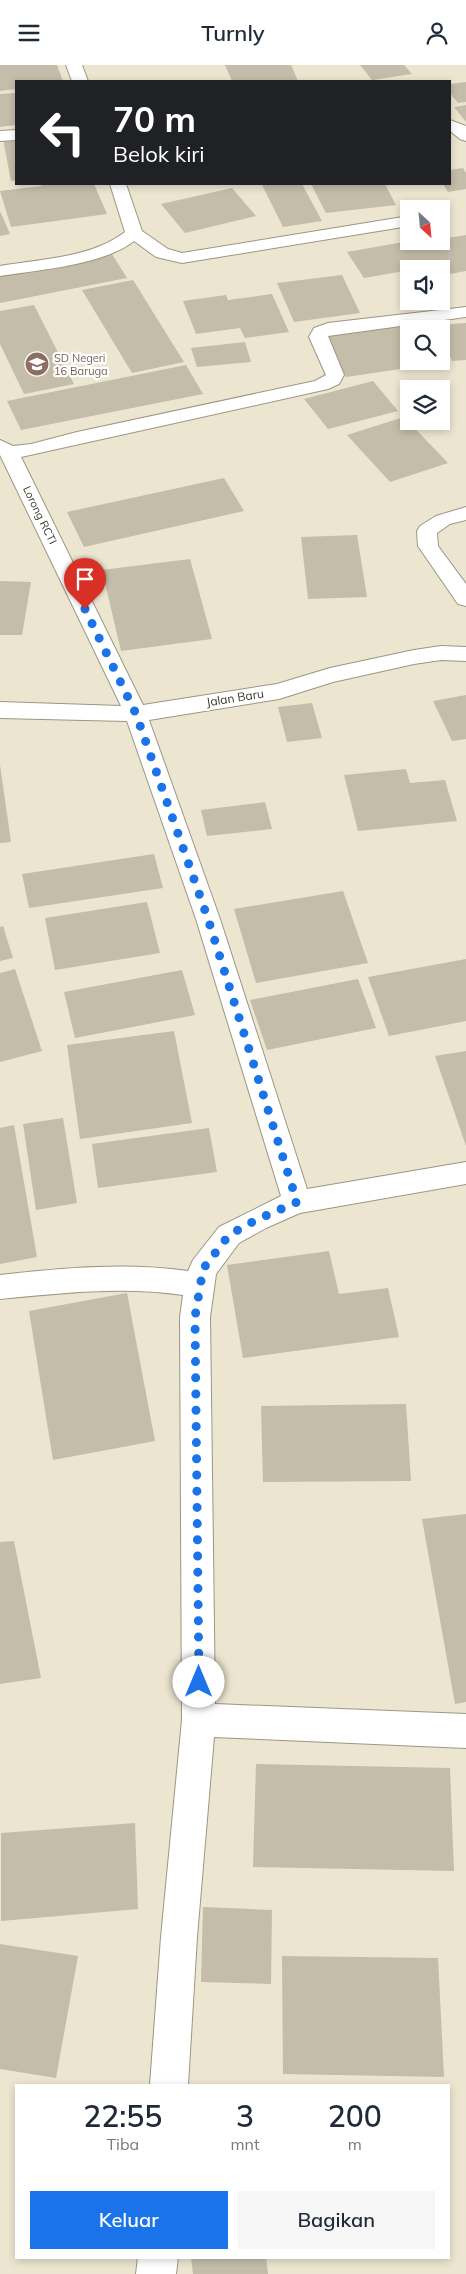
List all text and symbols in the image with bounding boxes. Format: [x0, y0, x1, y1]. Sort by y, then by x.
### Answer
icon: menu [15, 19, 43, 47]
text: Turnly [201, 19, 265, 47]
icon: person [423, 19, 451, 47]
text: 70 m [113, 97, 196, 141]
icon: left [30, 100, 95, 165]
text: Belok kiri [113, 140, 205, 168]
north arrow [400, 200, 450, 250]
map controls [400, 200, 450, 430]
button: sound [400, 260, 450, 310]
button: search [400, 320, 450, 370]
school or university icon: SD Negeri 16 Baruga [24, 351, 50, 377]
place label: SD Negeri 16 Baruga [54, 351, 108, 378]
button: layers [400, 380, 450, 430]
street label: Lorong RCTI [20, 484, 60, 546]
pin [64, 558, 106, 609]
icon: arrive [71, 565, 99, 593]
street label: Jalan Baru [205, 686, 265, 709]
position arrow [172, 1655, 224, 1707]
text: 22:55 [83, 2097, 162, 2135]
text: 3 [236, 2097, 254, 2135]
text: 200 [328, 2097, 382, 2135]
text: Tiba [106, 2134, 139, 2154]
text: mnt [231, 2134, 260, 2154]
text: m [348, 2134, 362, 2154]
button: Keluar [30, 2191, 228, 2249]
button: Bagikan [238, 2191, 435, 2249]

